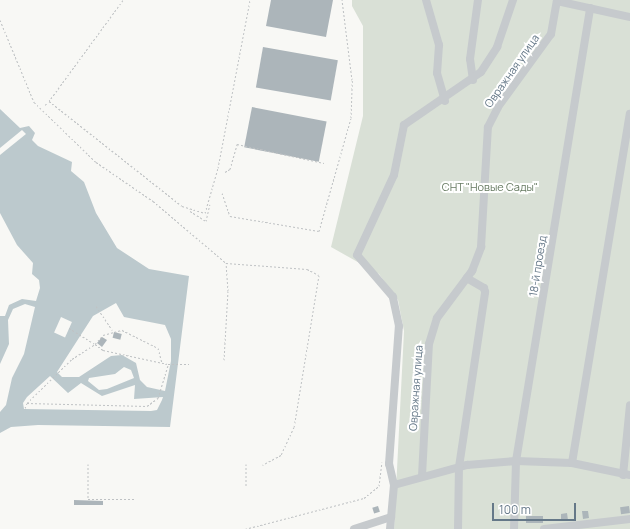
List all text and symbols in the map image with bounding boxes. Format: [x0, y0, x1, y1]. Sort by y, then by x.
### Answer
street label: Овражная улица [482, 32, 542, 110]
park label: СНТ "Новые Сады" [442, 180, 538, 194]
street label: 18-й проезд [527, 235, 549, 297]
street label: Овражная улица [406, 345, 426, 431]
scale bar [494, 495, 578, 521]
text: 100 m [499, 501, 531, 518]

